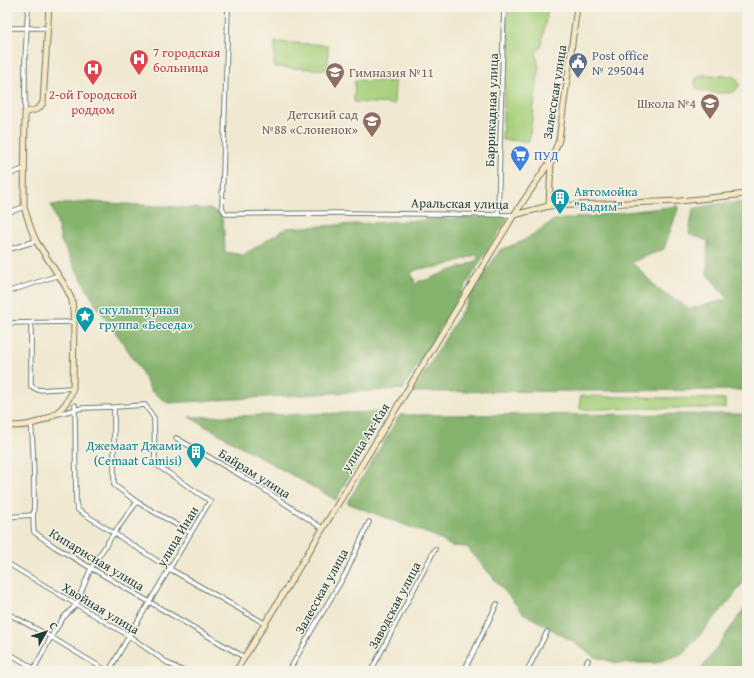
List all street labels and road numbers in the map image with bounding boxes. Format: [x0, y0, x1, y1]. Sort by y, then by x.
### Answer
street label: Залесская улица [538, 43, 571, 141]
street label: Баррикадная улица [480, 52, 503, 167]
street label: Аральская улица [411, 193, 510, 214]
street label: улица Ак-Кая [336, 399, 394, 476]
street label: Байрам улица [215, 444, 295, 504]
street label: улица Инан [151, 502, 203, 571]
street label: Кипарисная улица [46, 523, 149, 596]
street label: Залесская улица [290, 544, 353, 637]
street label: Заводская улица [363, 558, 426, 652]
street label: Хвойная улица [59, 578, 144, 639]

